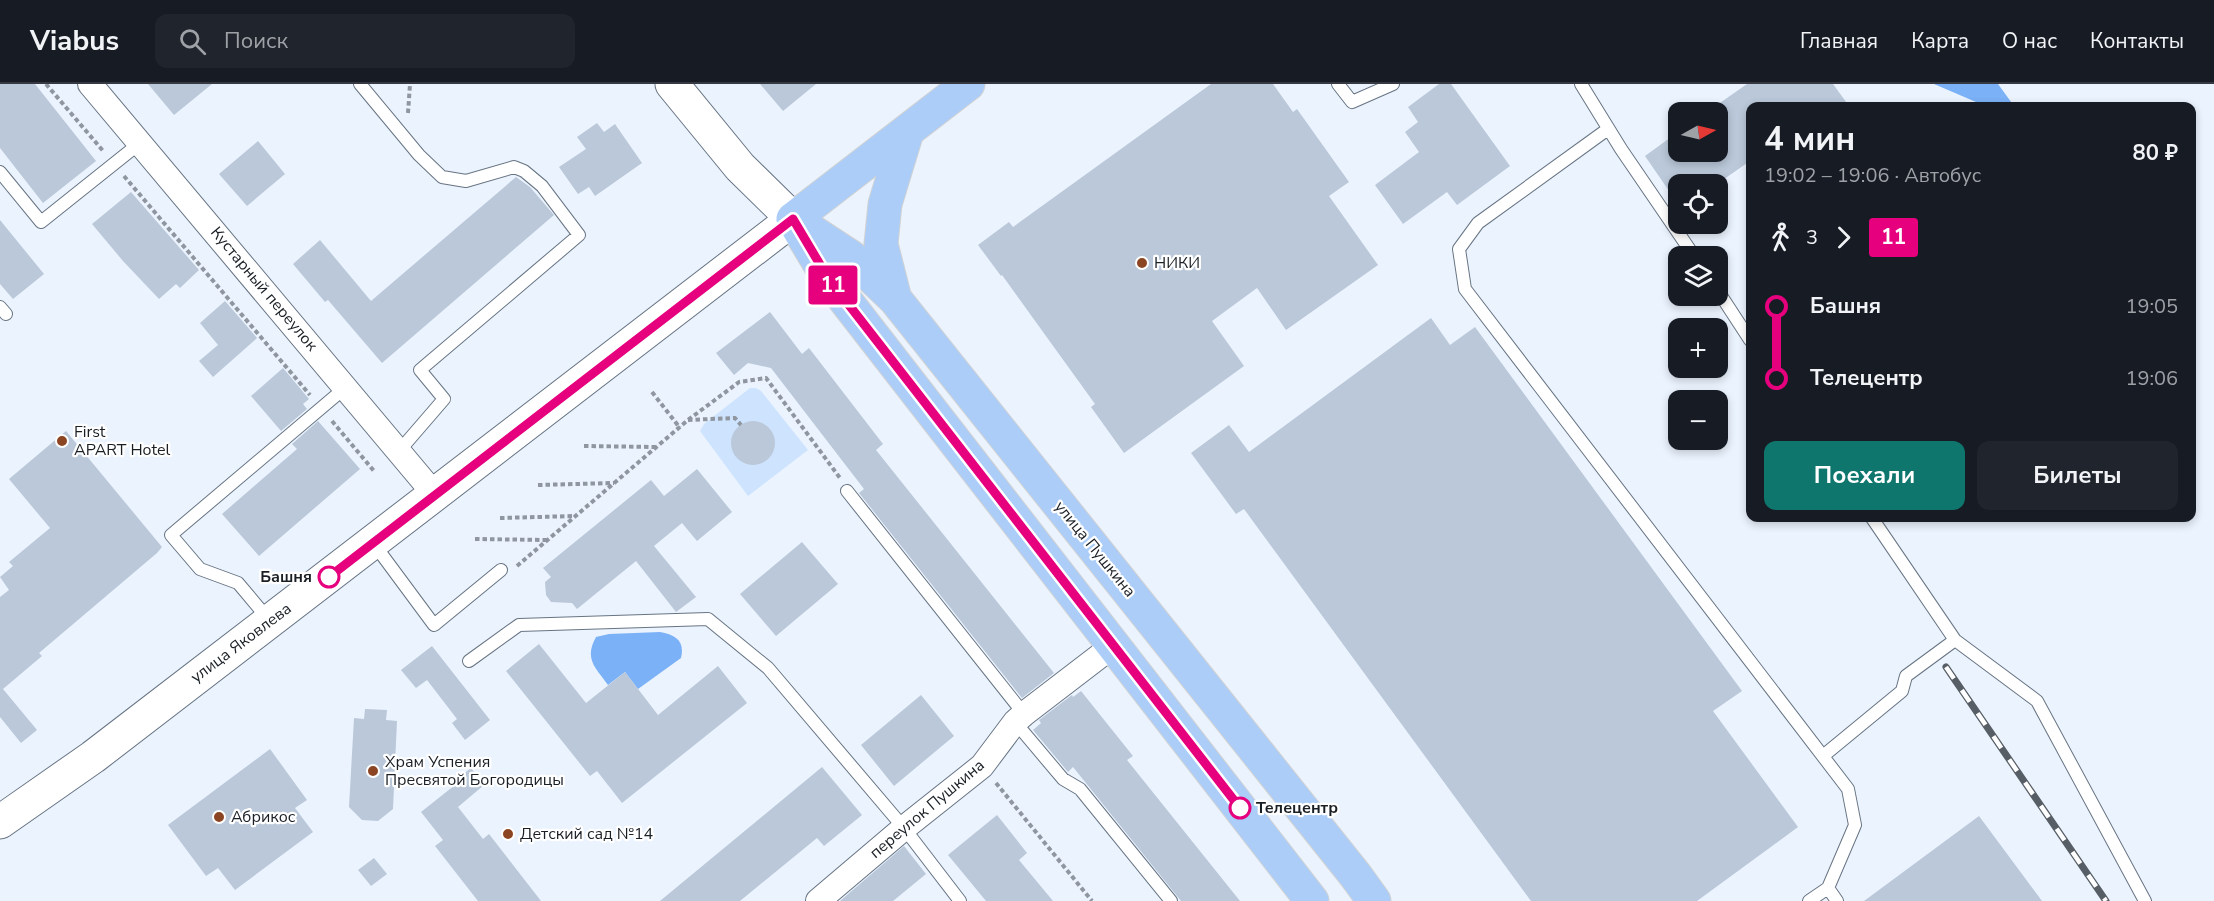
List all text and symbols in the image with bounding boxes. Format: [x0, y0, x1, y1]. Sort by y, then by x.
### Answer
search box [155, 14, 575, 68]
text: Viabus [30, 22, 119, 60]
icon: search [176, 25, 209, 58]
text: Поиск [224, 26, 288, 56]
text: Главная [1800, 27, 1878, 55]
text: Карта [1911, 27, 1969, 55]
text: О нас [2002, 27, 2057, 55]
text: Контакты [2090, 27, 2184, 55]
north arrow [1668, 102, 1728, 162]
map controls [1668, 102, 1728, 450]
text: 4 мин [1764, 117, 1855, 162]
text: 80 ₽ [2132, 138, 2178, 168]
text: 19:02 – 19:06 · Автобус [1764, 162, 1981, 189]
button: locate [1668, 174, 1728, 234]
icon: walk [1764, 221, 1797, 254]
icon: forward [1827, 221, 1860, 254]
street label: Кустарный переулок [205, 222, 323, 356]
text: 11 [1881, 223, 1906, 251]
text: 3 [1806, 224, 1818, 251]
button: layers [1668, 246, 1728, 306]
place label: НИКИ [1154, 252, 1200, 274]
marker: НИКИ [1135, 256, 1149, 270]
line badge: 11 [806, 266, 860, 304]
text: 11 [820, 271, 846, 299]
text: Башня [1810, 291, 1881, 321]
text: 19:05 [2125, 293, 2178, 320]
button: + [1668, 318, 1728, 378]
text: Телецентр [1810, 363, 1923, 393]
text: 19:06 [2125, 365, 2178, 392]
button: − [1668, 390, 1728, 450]
place label: First APART Hotel [74, 421, 170, 461]
marker: First APART Hotel [55, 434, 69, 448]
button: Поехали [1764, 441, 1965, 510]
button: Билеты [1977, 441, 2178, 510]
street label: улица Пушкина [1049, 496, 1141, 602]
place label: Башня [260, 566, 312, 588]
marker: Башня [318, 566, 340, 588]
street label: улица Яковлева [186, 598, 296, 688]
place label: Храм Успения Пресвятой Богородицы [385, 751, 564, 791]
street label: переулок Пушкина [865, 754, 989, 864]
marker: Храм Успения Пресвятой Богородицы [366, 764, 380, 778]
marker: Телецентр [1229, 797, 1251, 819]
place label: Телецентр [1256, 797, 1338, 819]
place label: Абрикос [231, 806, 296, 828]
marker: Абрикос [212, 810, 226, 824]
place label: Детский сад №14 [520, 823, 654, 845]
marker: Детский сад №14 [501, 827, 515, 841]

